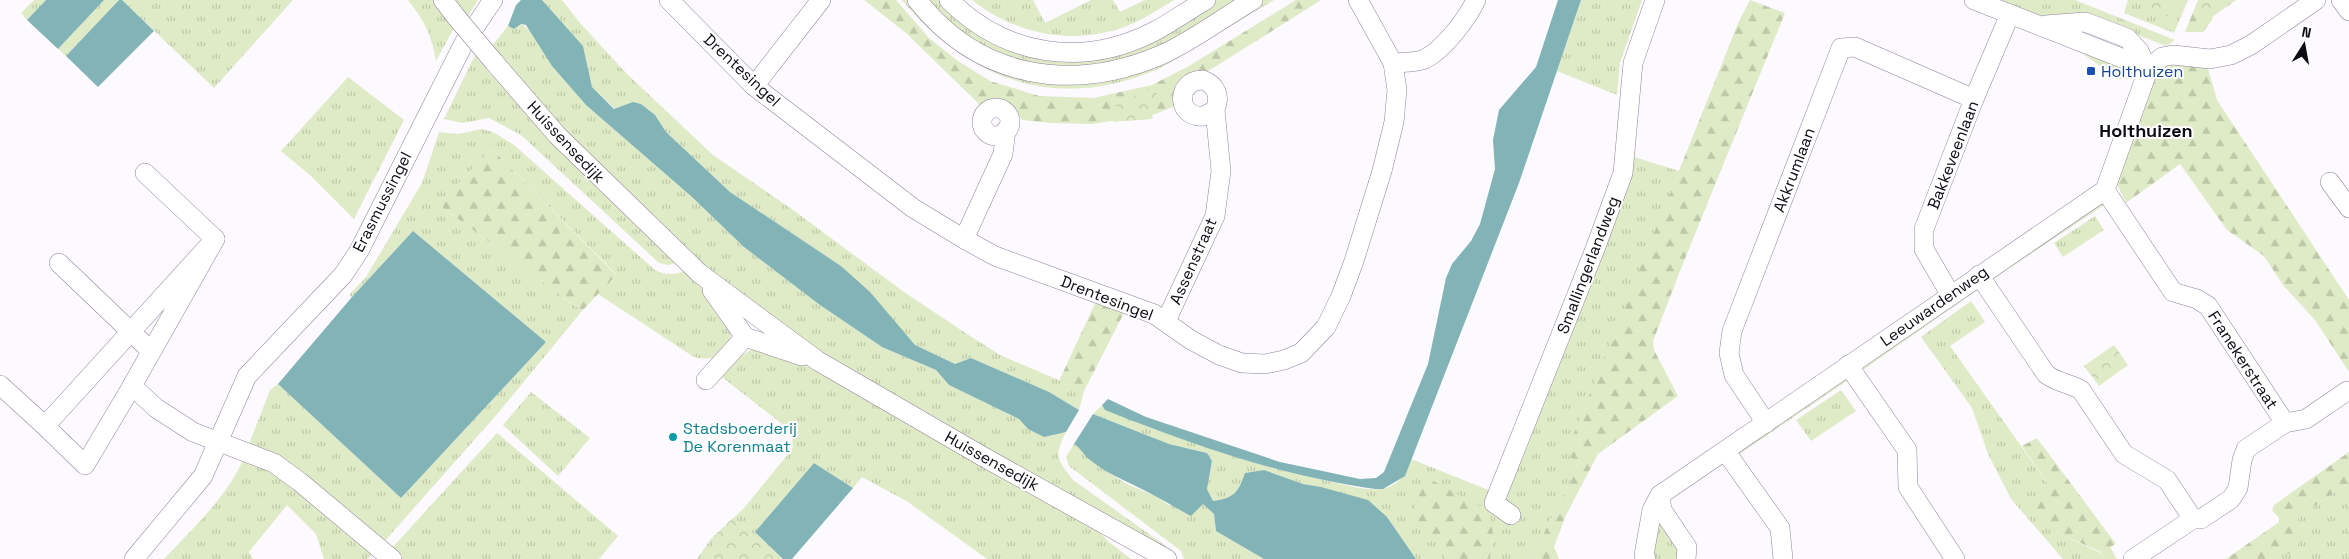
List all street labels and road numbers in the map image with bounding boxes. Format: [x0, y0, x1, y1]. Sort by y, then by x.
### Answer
street label: Drentesingel [699, 29, 785, 111]
street label: Huissensedijk [522, 96, 610, 188]
street label: Bakkeveenlaan [1923, 98, 1983, 212]
street label: Akkrumlaan [1768, 125, 1820, 215]
street label: Erasmussingel [348, 148, 416, 256]
street label: Smallingerlandweg [1552, 193, 1624, 337]
street label: Assenstraat [1165, 214, 1221, 308]
street label: Leeuwardenweg [1876, 261, 1992, 351]
street label: Drentesingel [1058, 271, 1156, 325]
street label: Franekerstraat [2203, 307, 2283, 413]
street label: Huissensedijk [941, 426, 1043, 496]

